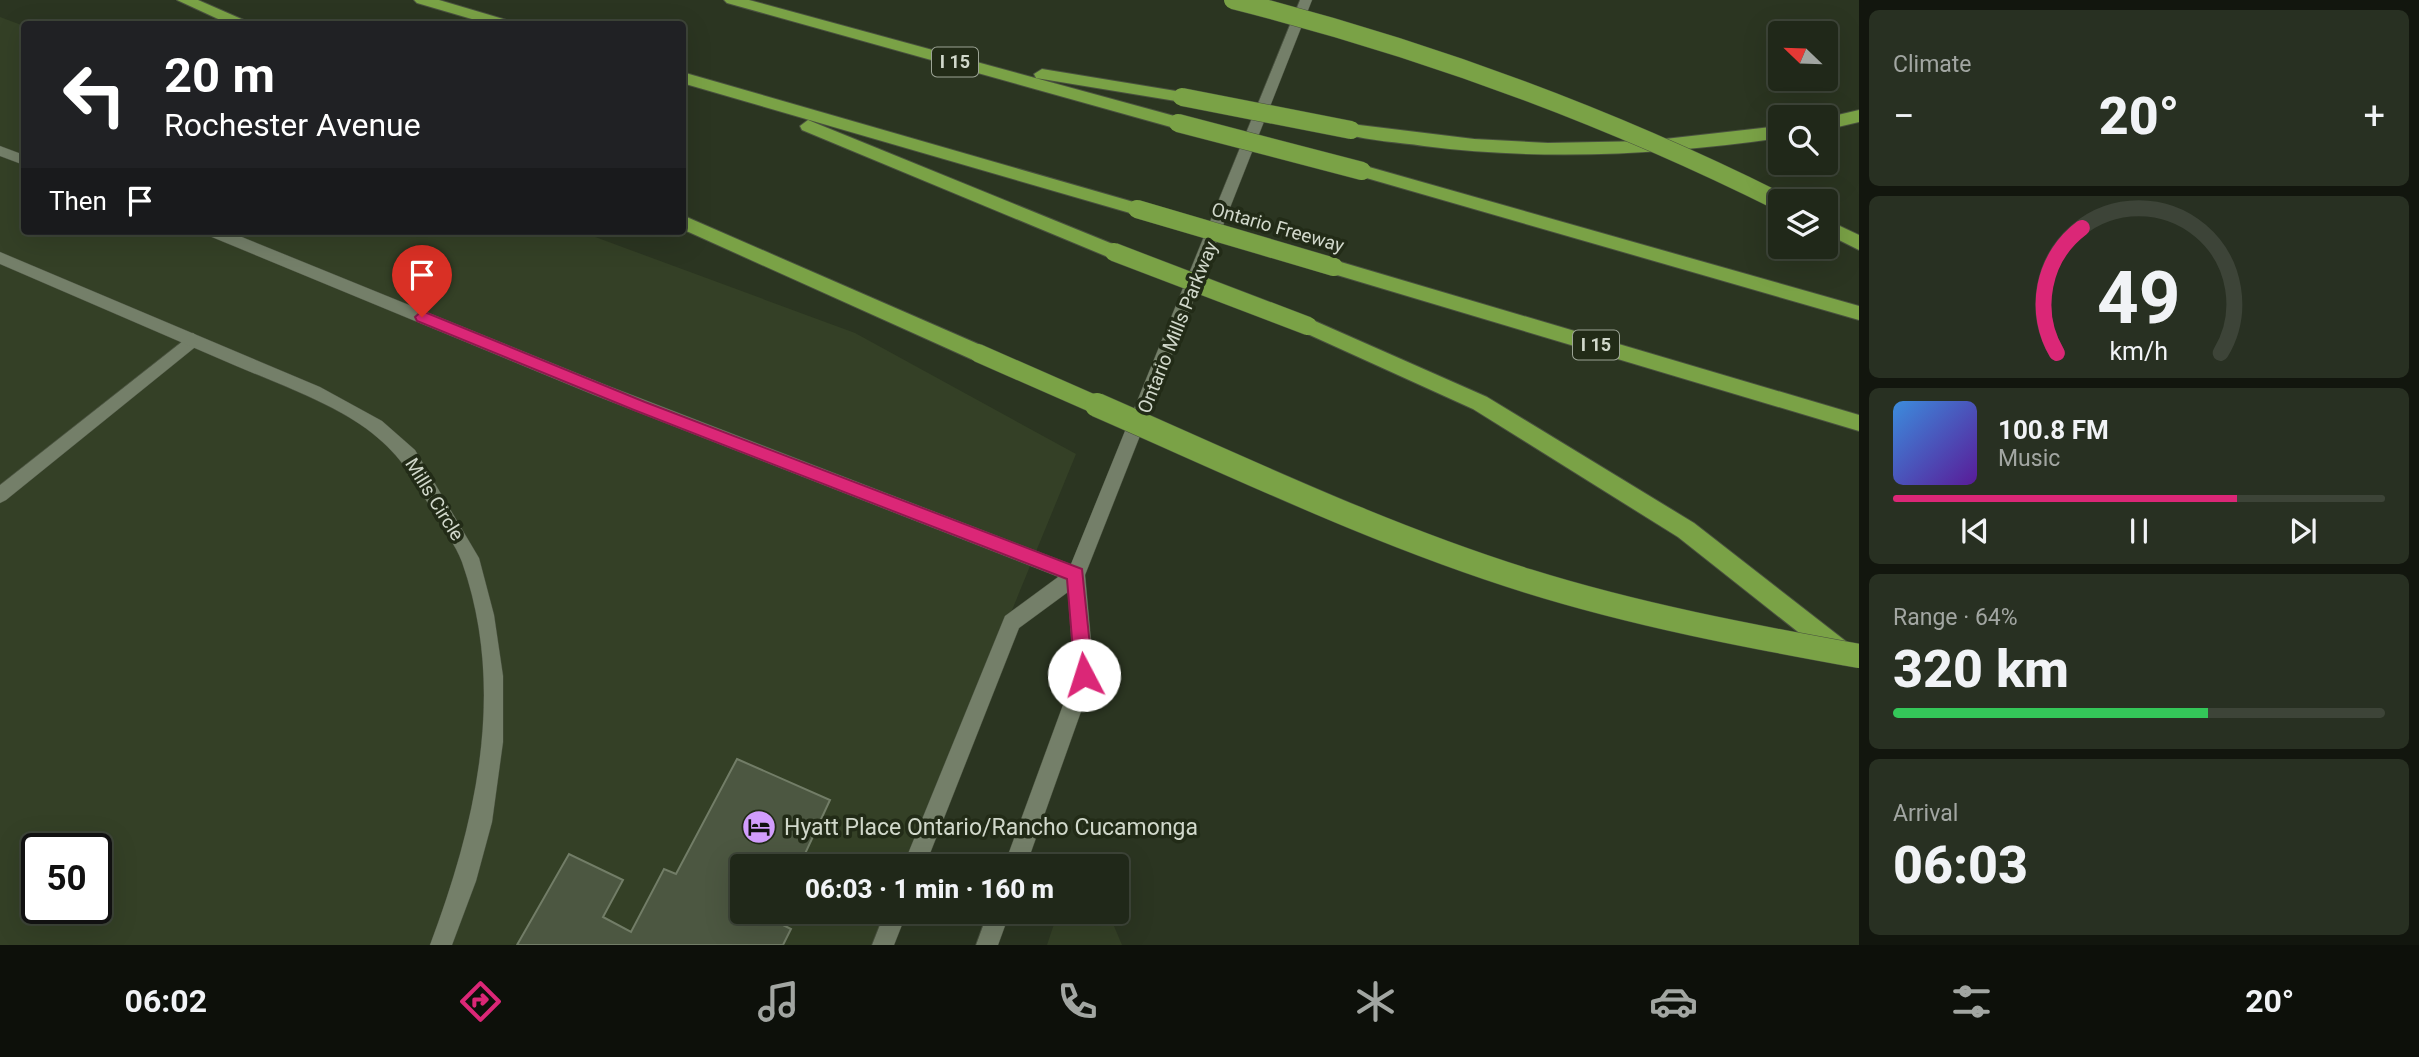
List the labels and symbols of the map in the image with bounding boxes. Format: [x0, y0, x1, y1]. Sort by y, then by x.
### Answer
north arrow [1768, 21, 1838, 91]
road number: I 15 [932, 48, 978, 76]
street label: Ontario Freeway [1209, 198, 1347, 257]
street label: Ontario Mills Parkway [1132, 238, 1222, 417]
pin [392, 245, 452, 317]
road number: I 15 [1573, 330, 1619, 360]
street label: Mills Circle [400, 454, 469, 545]
position arrow [1047, 638, 1121, 712]
hotel icon: Hyatt Place Ontario/Rancho Cucamonga [740, 808, 778, 846]
place label: Hyatt Place Ontario/Rancho Cucamonga [784, 814, 1198, 841]
speed limit sign: 50 [21, 833, 112, 924]

